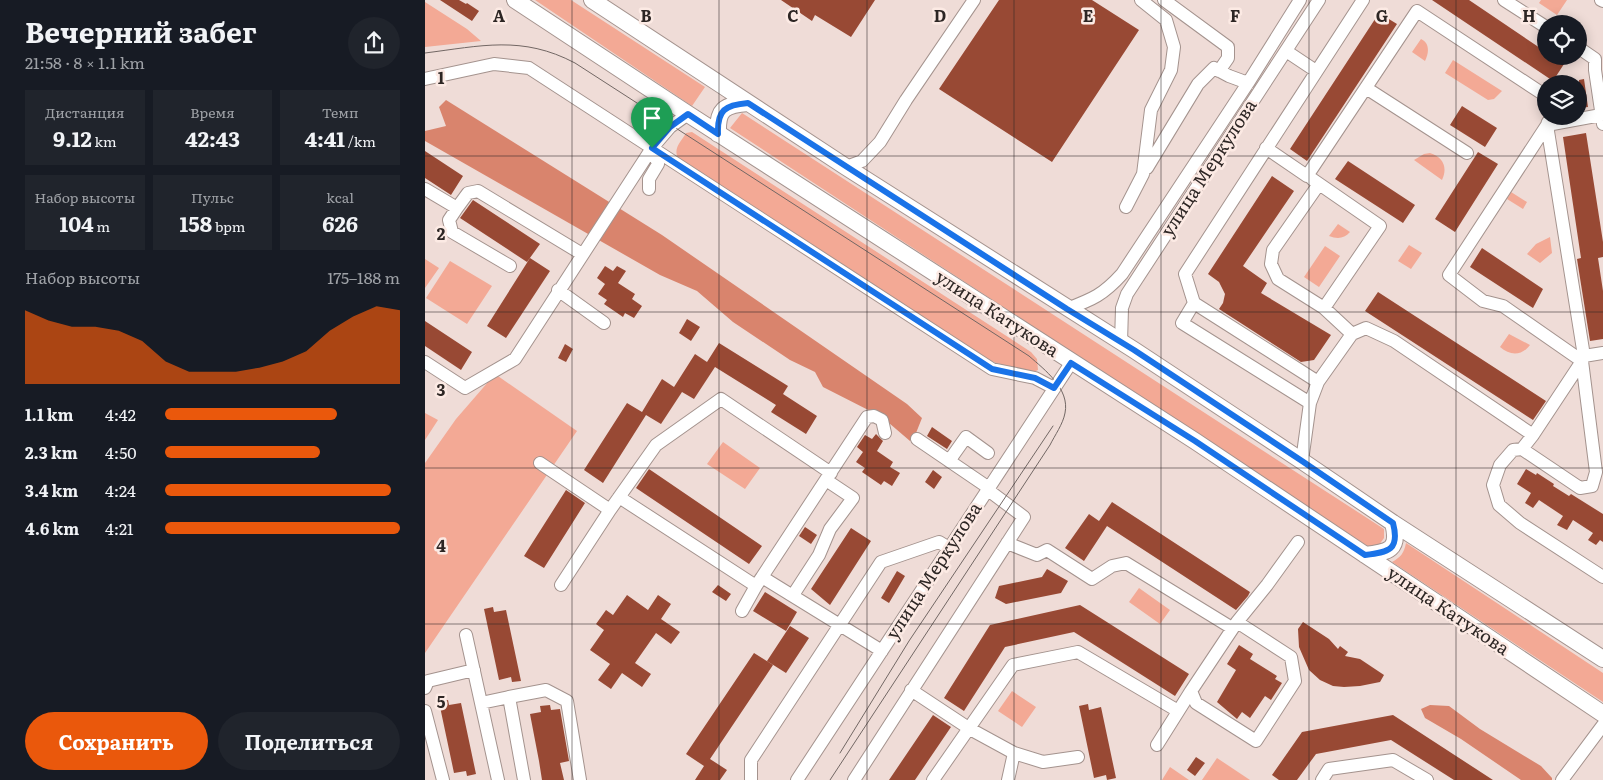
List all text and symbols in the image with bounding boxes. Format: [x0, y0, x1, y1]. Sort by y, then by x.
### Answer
text: A [493, 3, 505, 27]
text: B [640, 3, 652, 27]
text: C [787, 3, 799, 27]
text: D [934, 3, 946, 27]
text: E [1083, 3, 1094, 27]
text: F [1230, 3, 1240, 27]
text: G [1376, 3, 1388, 27]
text: H [1522, 3, 1536, 27]
text: Вечерний забег [25, 10, 257, 52]
map controls [1537, 15, 1587, 125]
button: locate [1537, 15, 1587, 65]
button: share [348, 17, 400, 69]
text: 21:58 · 8 × 1.1 km [25, 50, 145, 74]
text: 1 [438, 65, 445, 89]
button: layers [1537, 75, 1587, 125]
street label: улица Меркулова [1153, 93, 1263, 241]
pin [631, 97, 673, 148]
text: Дистанция [45, 102, 125, 122]
text: Время [190, 102, 235, 122]
text: Темп [322, 102, 359, 122]
icon: arrive [638, 104, 666, 132]
text: 9.12 [53, 122, 92, 153]
text: 42:43 [185, 122, 240, 153]
text: 4:41 [304, 122, 345, 153]
text: km [92, 131, 117, 151]
text: /km [345, 131, 376, 151]
text: Набор высоты [34, 187, 135, 207]
text: Пульс [191, 187, 234, 207]
text: kcal [326, 187, 354, 207]
text: 104 [59, 207, 94, 238]
text: 158 [180, 207, 212, 238]
text: 626 [322, 207, 358, 238]
text: m [94, 216, 110, 236]
text: bpm [212, 216, 245, 236]
text: 2 [437, 221, 446, 245]
street label: улица Катукова [931, 263, 1065, 363]
text: Набор высоты [25, 265, 140, 289]
text: 175–188 m [327, 265, 400, 289]
text: 3 [437, 377, 446, 401]
text: 1.1 km [25, 402, 73, 426]
text: 4:42 [105, 402, 136, 426]
text: 2.3 km [25, 440, 78, 464]
text: 4:50 [105, 440, 137, 464]
text: 3.4 km [25, 478, 78, 502]
text: 4:24 [105, 478, 136, 502]
street label: улица Меркулова [878, 496, 988, 644]
text: 4.6 km [25, 516, 79, 540]
text: 4:21 [105, 516, 134, 540]
text: 4 [436, 533, 446, 557]
street label: улица Катукова [1382, 559, 1516, 661]
text: 5 [437, 689, 446, 713]
button: Сохранить [25, 712, 208, 770]
button: Поделиться [218, 712, 400, 770]

